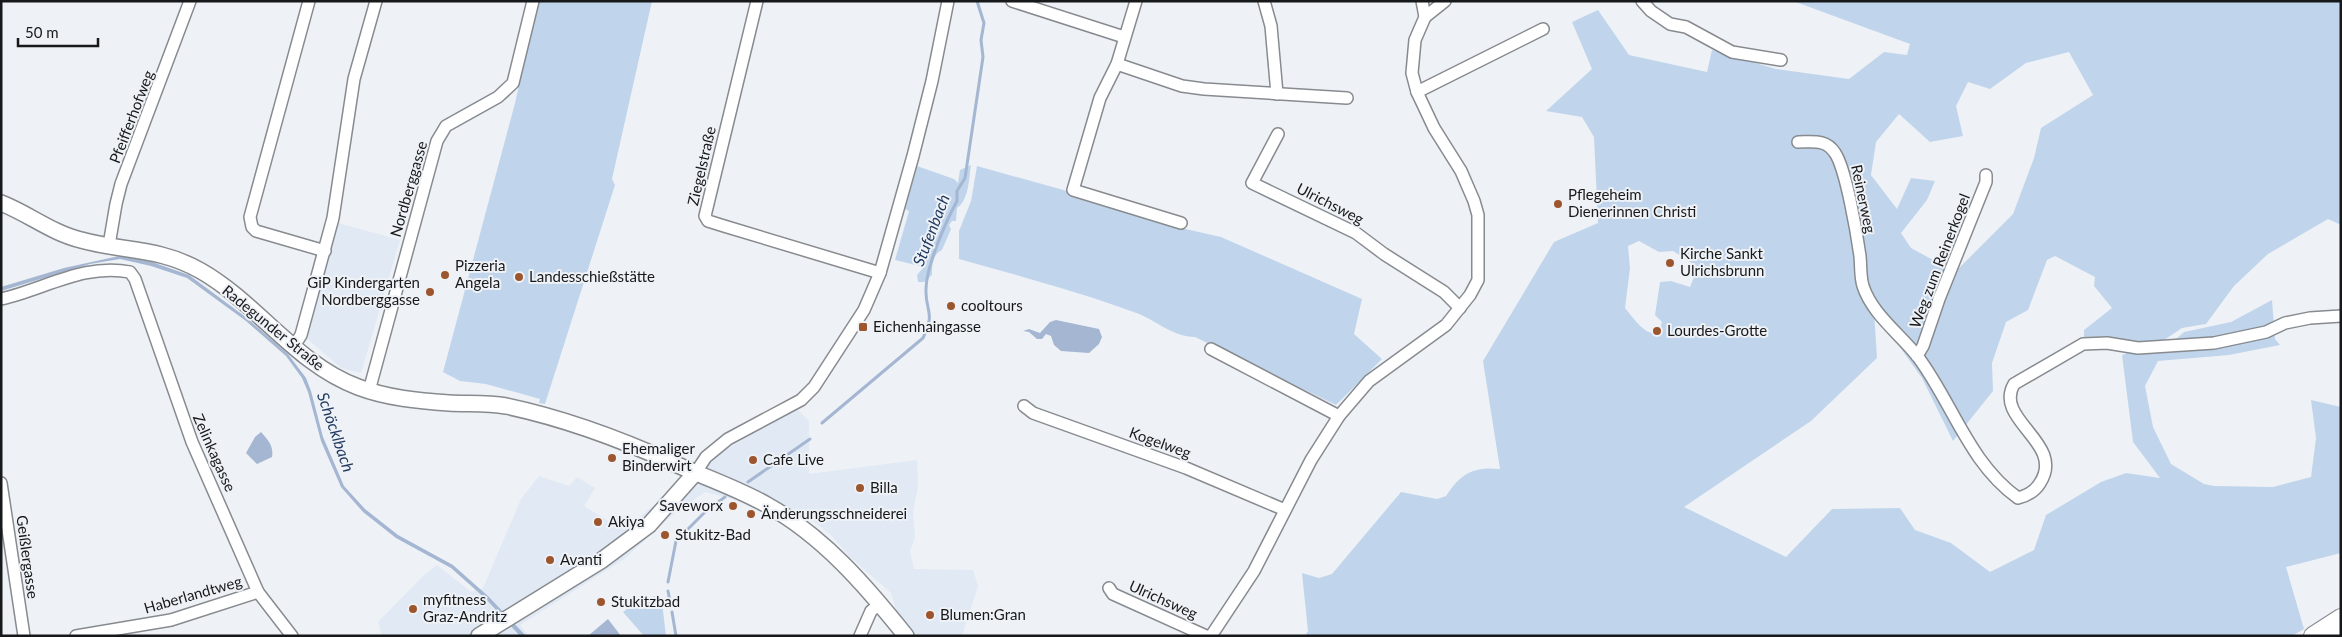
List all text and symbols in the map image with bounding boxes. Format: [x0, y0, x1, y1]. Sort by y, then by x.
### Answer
scale bar [18, 15, 98, 47]
text: 50 m [25, 23, 59, 41]
street label: Pfeifferhofweg [105, 67, 157, 166]
street label: Ziegelstraße [683, 124, 719, 207]
street label: Nordberggasse [386, 139, 430, 239]
street label: Reinerweg [1848, 163, 1880, 235]
street label: Ulrichsweg [1294, 179, 1367, 228]
place label: Pflegeheim Dienerinnen Christi [1568, 185, 1696, 220]
water label: Stufenbach [908, 191, 953, 268]
street label: Weg zum Reinerkogel [1905, 191, 1973, 330]
marker: Pflegeheim Dienerinnen Christi [1552, 198, 1564, 210]
place label: Kirche Sankt Ulrichsbrunn [1680, 244, 1764, 279]
place label: Pizzeria Angela [455, 256, 505, 291]
marker: Kirche Sankt Ulrichsbrunn [1664, 257, 1676, 269]
place label: Landesschießstätte [529, 267, 655, 285]
marker: Pizzeria Angela [439, 269, 451, 281]
marker: Landesschießstätte [513, 271, 525, 283]
place label: GiP Kindergarten Nordberggasse [307, 273, 420, 308]
street label: Radegunder Straße [219, 281, 328, 374]
marker: GiP Kindergarten Nordberggasse [424, 286, 436, 298]
place label: cooltours [961, 296, 1023, 314]
marker: cooltours [945, 300, 957, 312]
place label: Eichenhaingasse [873, 317, 981, 335]
marker: Eichenhaingasse [857, 321, 869, 333]
place label: Lourdes-Grotte [1667, 321, 1767, 339]
marker: Lourdes-Grotte [1651, 325, 1663, 337]
water label: Schöcklbach [314, 390, 359, 474]
street label: Zelinkagasse [190, 411, 240, 494]
street label: Kogelweg [1127, 423, 1194, 462]
place label: Ehemaliger Binderwirt [622, 439, 695, 474]
place label: Cafe Live [763, 450, 824, 468]
marker: Ehemaliger Binderwirt [606, 452, 618, 464]
marker: Cafe Live [747, 454, 759, 466]
place label: Billa [870, 478, 898, 496]
marker: Billa [854, 482, 866, 494]
place label: Saveworx [659, 496, 724, 514]
marker: Saveworx [727, 500, 739, 512]
place label: Änderungsschneiderei [761, 504, 907, 522]
marker: Änderungsschneiderei [745, 508, 757, 520]
place label: Akiya [608, 512, 644, 530]
street label: Geißlergasse [13, 514, 43, 600]
marker: Akiya [592, 516, 604, 528]
place label: Stukitz-Bad [675, 525, 751, 543]
marker: Stukitz-Bad [659, 529, 671, 541]
place label: Avanti [560, 550, 602, 568]
marker: Avanti [544, 554, 556, 566]
street label: Haberlandtweg [142, 571, 244, 617]
street label: Ulrichsweg [1126, 576, 1201, 622]
place label: myfitness Graz-Andritz [423, 590, 507, 625]
place label: Stukitzbad [611, 592, 680, 610]
marker: Stukitzbad [595, 596, 607, 608]
marker: myfitness Graz-Andritz [407, 603, 419, 615]
place label: Blumen:Gran [940, 605, 1026, 623]
marker: Blumen:Gran [924, 609, 936, 621]

